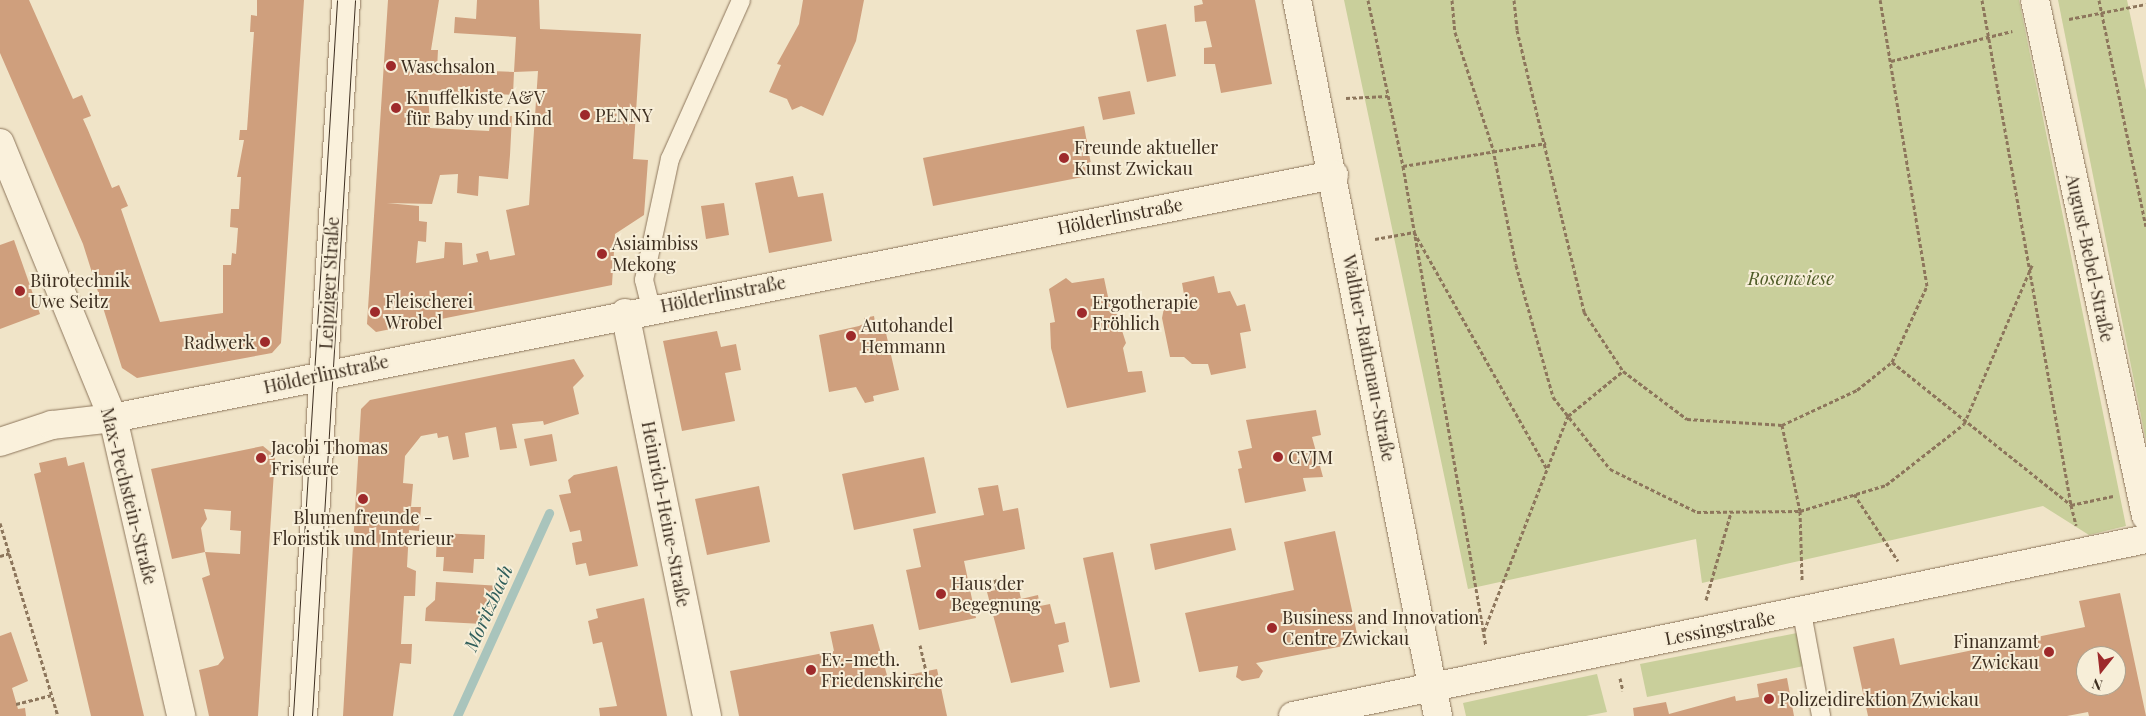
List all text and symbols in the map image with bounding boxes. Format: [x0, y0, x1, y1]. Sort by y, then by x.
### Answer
place label: Waschsalon [401, 55, 495, 77]
marker: Waschsalon [385, 60, 397, 72]
place label: Knuffelkiste A&V für Baby und Kind [406, 87, 553, 130]
marker: Knuffelkiste A&V für Baby und Kind [390, 102, 402, 114]
place label: PENNY [595, 104, 653, 126]
marker: PENNY [579, 109, 591, 121]
place label: Freunde aktueller Kunst Zwickau [1074, 137, 1218, 180]
marker: Freunde aktueller Kunst Zwickau [1058, 152, 1070, 164]
street label: August-Bebel-Straße [2062, 172, 2118, 344]
street label: Hölderlinstraße [1055, 193, 1185, 239]
street label: Leipziger Straße [315, 216, 343, 350]
place label: Asiaimbiss Mekong [612, 233, 698, 276]
marker: Asiaimbiss Mekong [596, 248, 608, 260]
street label: Walther-Rathenau-Straße [1338, 253, 1400, 463]
park label: Rosenwiese [1748, 267, 1834, 289]
place label: Bürotechnik Uwe Seitz [30, 270, 130, 312]
street label: Hölderlinstraße [658, 271, 788, 317]
marker: Bürotechnik Uwe Seitz [14, 285, 26, 297]
place label: Fleischerei Wrobel [385, 291, 473, 334]
place label: Ergotherapie Fröhlich [1092, 292, 1198, 334]
marker: Fleischerei Wrobel [369, 306, 381, 318]
marker: Ergotherapie Fröhlich [1076, 307, 1088, 319]
place label: Autohandel Hemmann [861, 315, 953, 358]
marker: Autohandel Hemmann [845, 330, 857, 342]
place label: Radwerk [184, 331, 255, 353]
marker: Radwerk [259, 336, 271, 348]
street label: Hölderlinstraße [261, 350, 391, 398]
street label: Max-Pechstein-Straße [97, 405, 161, 587]
street label: Heinrich-Heine-Straße [637, 419, 695, 609]
place label: Jacobi Thomas Friseure [271, 437, 388, 479]
place label: CVJM [1288, 446, 1333, 468]
marker: CVJM [1272, 451, 1284, 463]
marker: Jacobi Thomas Friseure [255, 452, 267, 464]
marker: Blumenfreunde - Floristik und Interieur [357, 493, 369, 505]
place label: Blumenfreunde - Floristik und Interieur [272, 507, 454, 550]
water label: Moritzbach [459, 561, 517, 655]
place label: Haus der Begegnung [951, 573, 1041, 616]
marker: Haus der Begegnung [935, 588, 947, 600]
place label: Business and Innovation Centre Zwickau [1282, 607, 1479, 650]
street label: Lessingstraße [1663, 607, 1777, 649]
marker: Business and Innovation Centre Zwickau [1266, 622, 1278, 634]
place label: Finanzamt Zwickau [1953, 631, 2039, 674]
marker: Finanzamt Zwickau [2043, 646, 2055, 658]
north arrow [2076, 646, 2126, 696]
place label: Ev.-meth. Friedenskirche [821, 649, 943, 692]
marker: Ev.-meth. Friedenskirche [805, 664, 817, 676]
text: N [2090, 674, 2104, 695]
place label: Polizeidirektion Zwickau [1779, 688, 1979, 710]
marker: Polizeidirektion Zwickau [1763, 693, 1775, 705]

